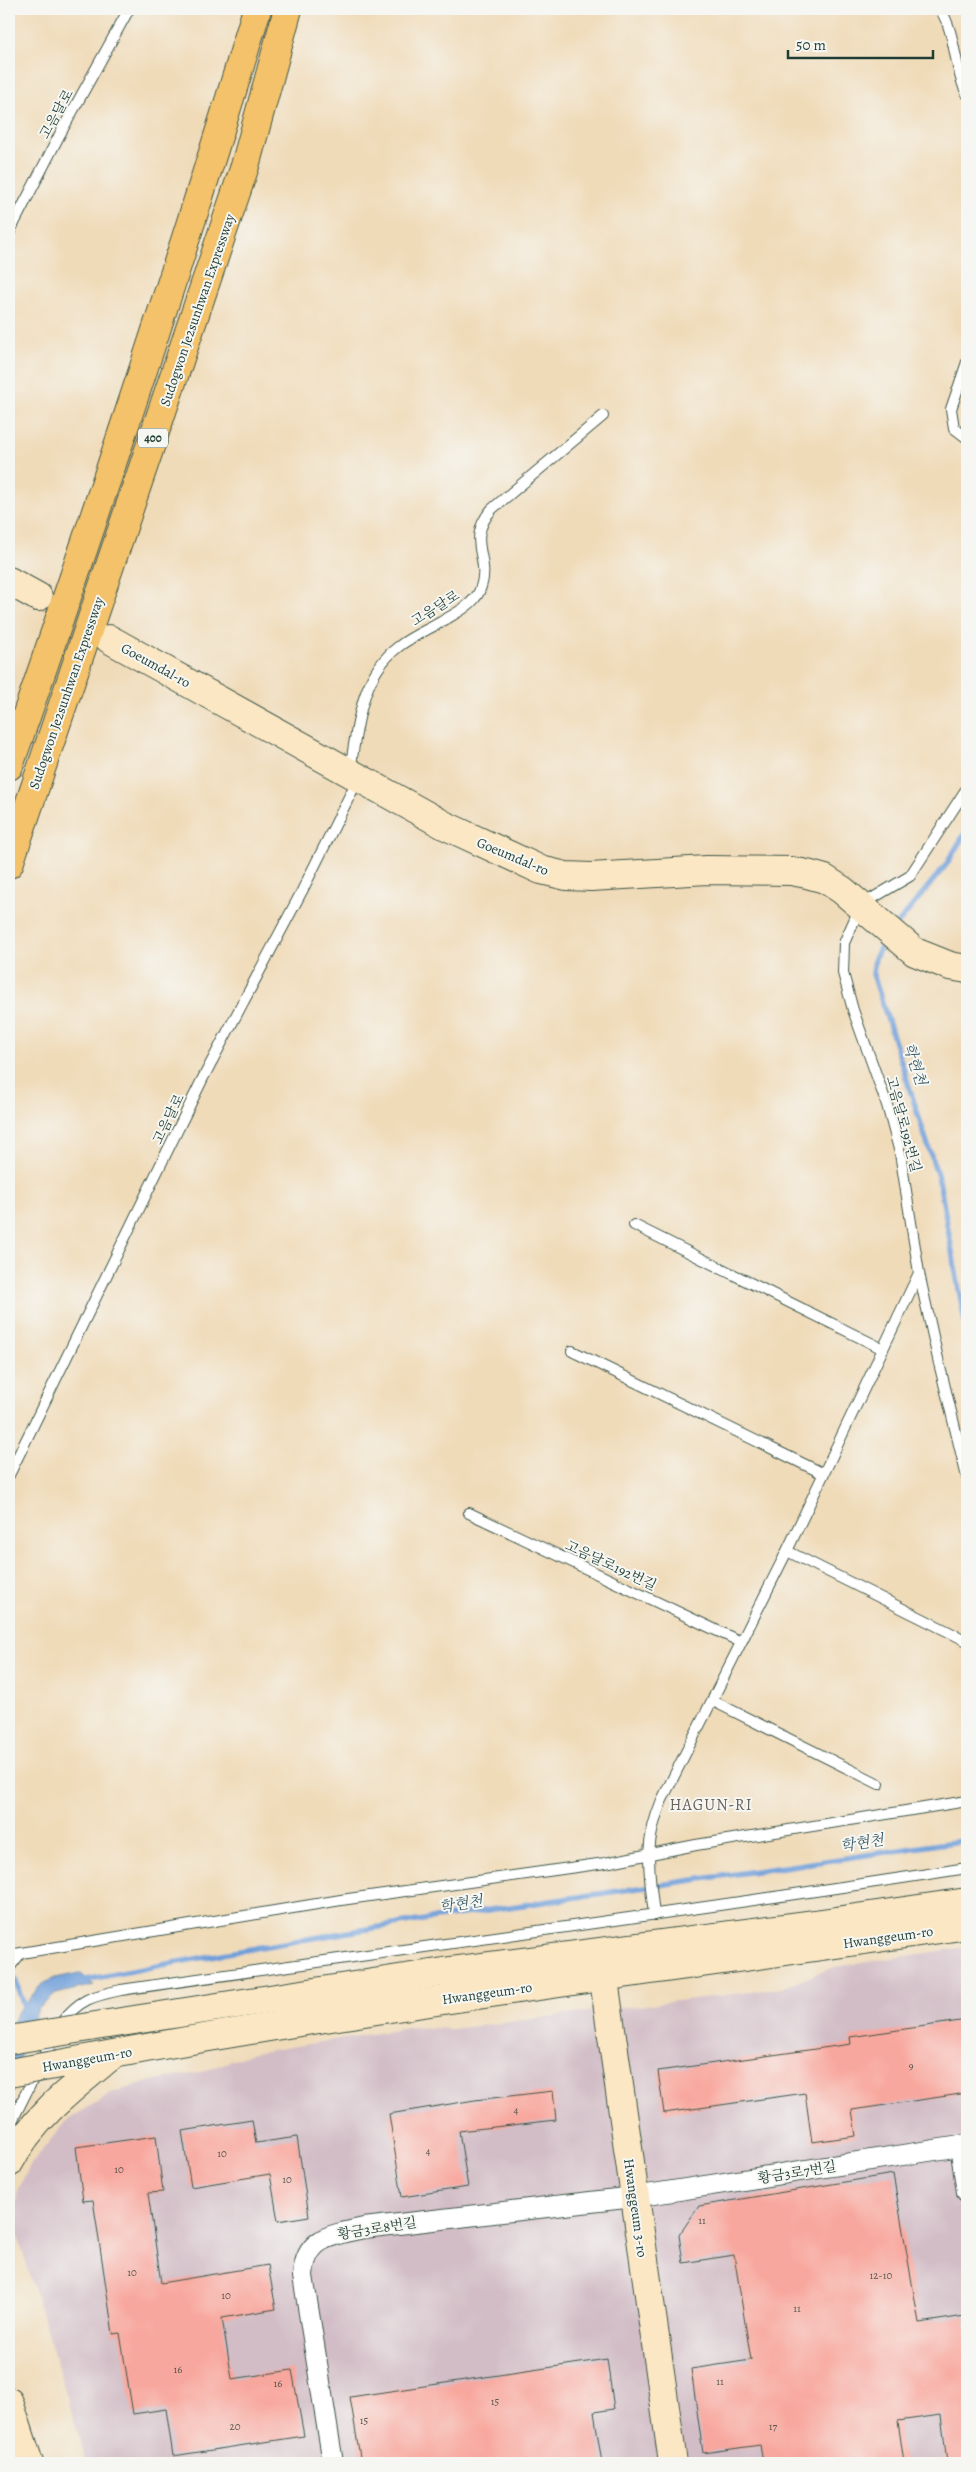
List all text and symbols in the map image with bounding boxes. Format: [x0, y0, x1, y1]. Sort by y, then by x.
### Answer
scale bar [788, 28, 934, 60]
text: 50 m [796, 35, 826, 55]
street label: 고음달로 [35, 86, 78, 143]
street label: Sudogwon Je2sunhwan Expressway [156, 211, 240, 409]
road number: 400 [138, 428, 168, 448]
street label: 고음달로 [407, 586, 464, 631]
street label: Sudogwon Je2sunhwan Expressway [25, 594, 109, 792]
street label: Goeumdal-ro [118, 639, 194, 692]
street label: Goeumdal-ro [474, 833, 552, 880]
water label: 학현천 [899, 1040, 932, 1089]
street label: 고음달로192번길 [882, 1074, 925, 1174]
street label: 고음달로 [148, 1090, 189, 1148]
street label: 고음달로192번길 [562, 1536, 660, 1595]
district label: HAGUN-RI [670, 1794, 752, 1816]
water label: 학현천 [839, 1829, 887, 1856]
water label: 학현천 [438, 1890, 486, 1917]
street label: Hwanggeum-ro [842, 1922, 934, 1953]
street label: Hwanggeum-ro [441, 1978, 533, 2009]
street label: Hwanggeum-ro [41, 2042, 134, 2077]
house number: 9 [908, 2058, 914, 2073]
house number: 4 [514, 2103, 519, 2118]
house number: 4 [426, 2144, 431, 2159]
house number: 10 [217, 2146, 227, 2161]
street label: Hwanggeum 3-ro [619, 2157, 652, 2259]
street label: 황금3로7번길 [756, 2157, 838, 2188]
house number: 10 [114, 2162, 124, 2177]
house number: 10 [282, 2172, 292, 2187]
street label: 황금3로8번길 [336, 2213, 418, 2244]
house number: 11 [698, 2213, 706, 2228]
house number: 10 [127, 2265, 137, 2280]
house number: 12-10 [870, 2268, 893, 2283]
house number: 10 [221, 2288, 231, 2303]
house number: 11 [793, 2301, 801, 2316]
house number: 16 [174, 2362, 182, 2377]
house number: 11 [716, 2374, 724, 2389]
house number: 16 [274, 2376, 282, 2391]
house number: 15 [491, 2394, 500, 2409]
house number: 15 [360, 2413, 369, 2428]
house number: 20 [229, 2419, 241, 2434]
house number: 17 [769, 2419, 778, 2434]

